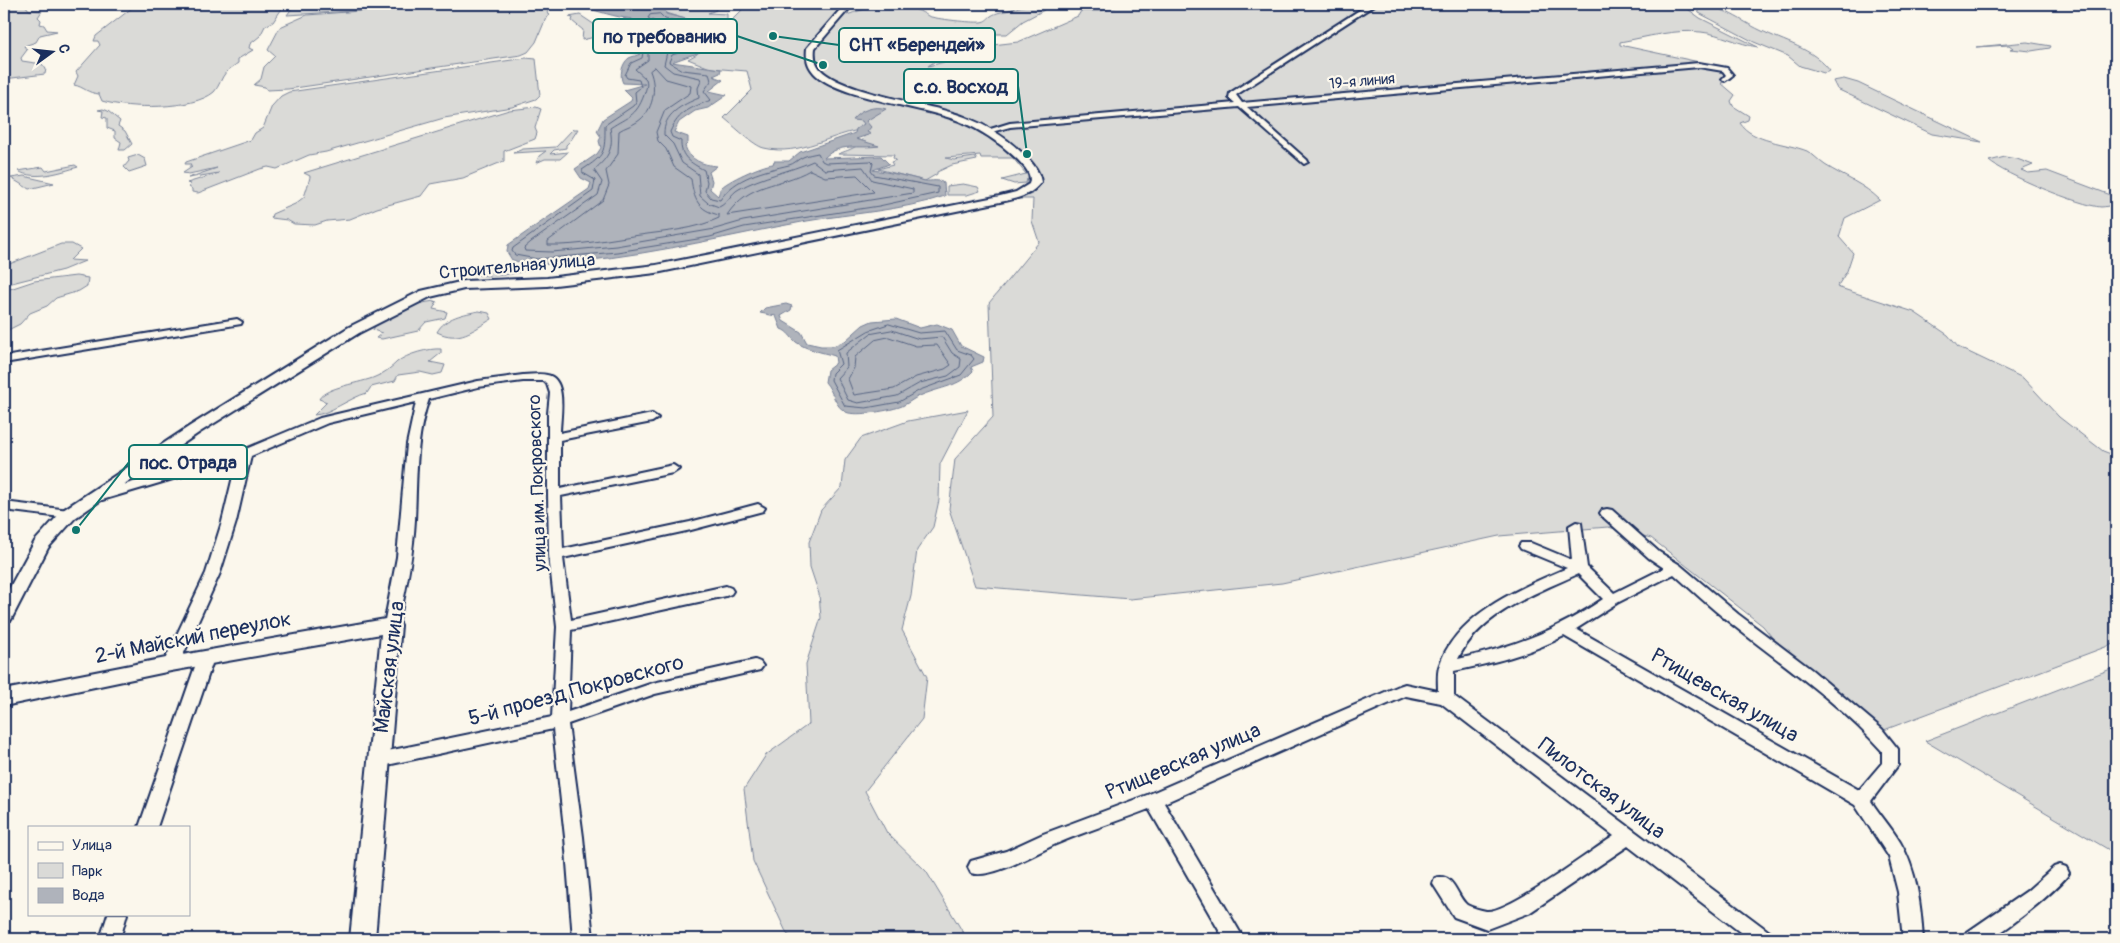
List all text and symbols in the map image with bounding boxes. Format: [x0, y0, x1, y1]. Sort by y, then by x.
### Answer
callout: по требованию [593, 19, 737, 53]
text: по требованию [603, 25, 727, 49]
north arrow [28, 28, 78, 78]
callout: СНТ «Берендей» [839, 28, 995, 62]
text: СНТ «Берендей» [849, 33, 985, 57]
text: С [55, 42, 73, 55]
callout: с.о. Восход [904, 69, 1018, 103]
street label: 19-я линия [1328, 69, 1396, 94]
text: с.о. Восход [913, 75, 1009, 99]
street label: Строительная улица [438, 248, 596, 285]
street label: улица им. Покровского [523, 394, 552, 573]
callout: пос. Отрада [129, 445, 247, 479]
text: пос. Отрада [139, 451, 237, 475]
street label: Майская улица [368, 599, 411, 735]
street label: 2-й Майский переулок [93, 605, 294, 670]
street label: Ртищевская улица [1646, 642, 1803, 749]
street label: 5-й проезд Покровского [465, 649, 687, 732]
street label: Ртищевская улица [1102, 717, 1265, 806]
street label: Пилотская улица [1533, 732, 1671, 845]
legend [28, 826, 190, 916]
text: Улица [72, 836, 112, 855]
text: Парк [72, 862, 103, 881]
text: Вода [72, 886, 105, 905]

